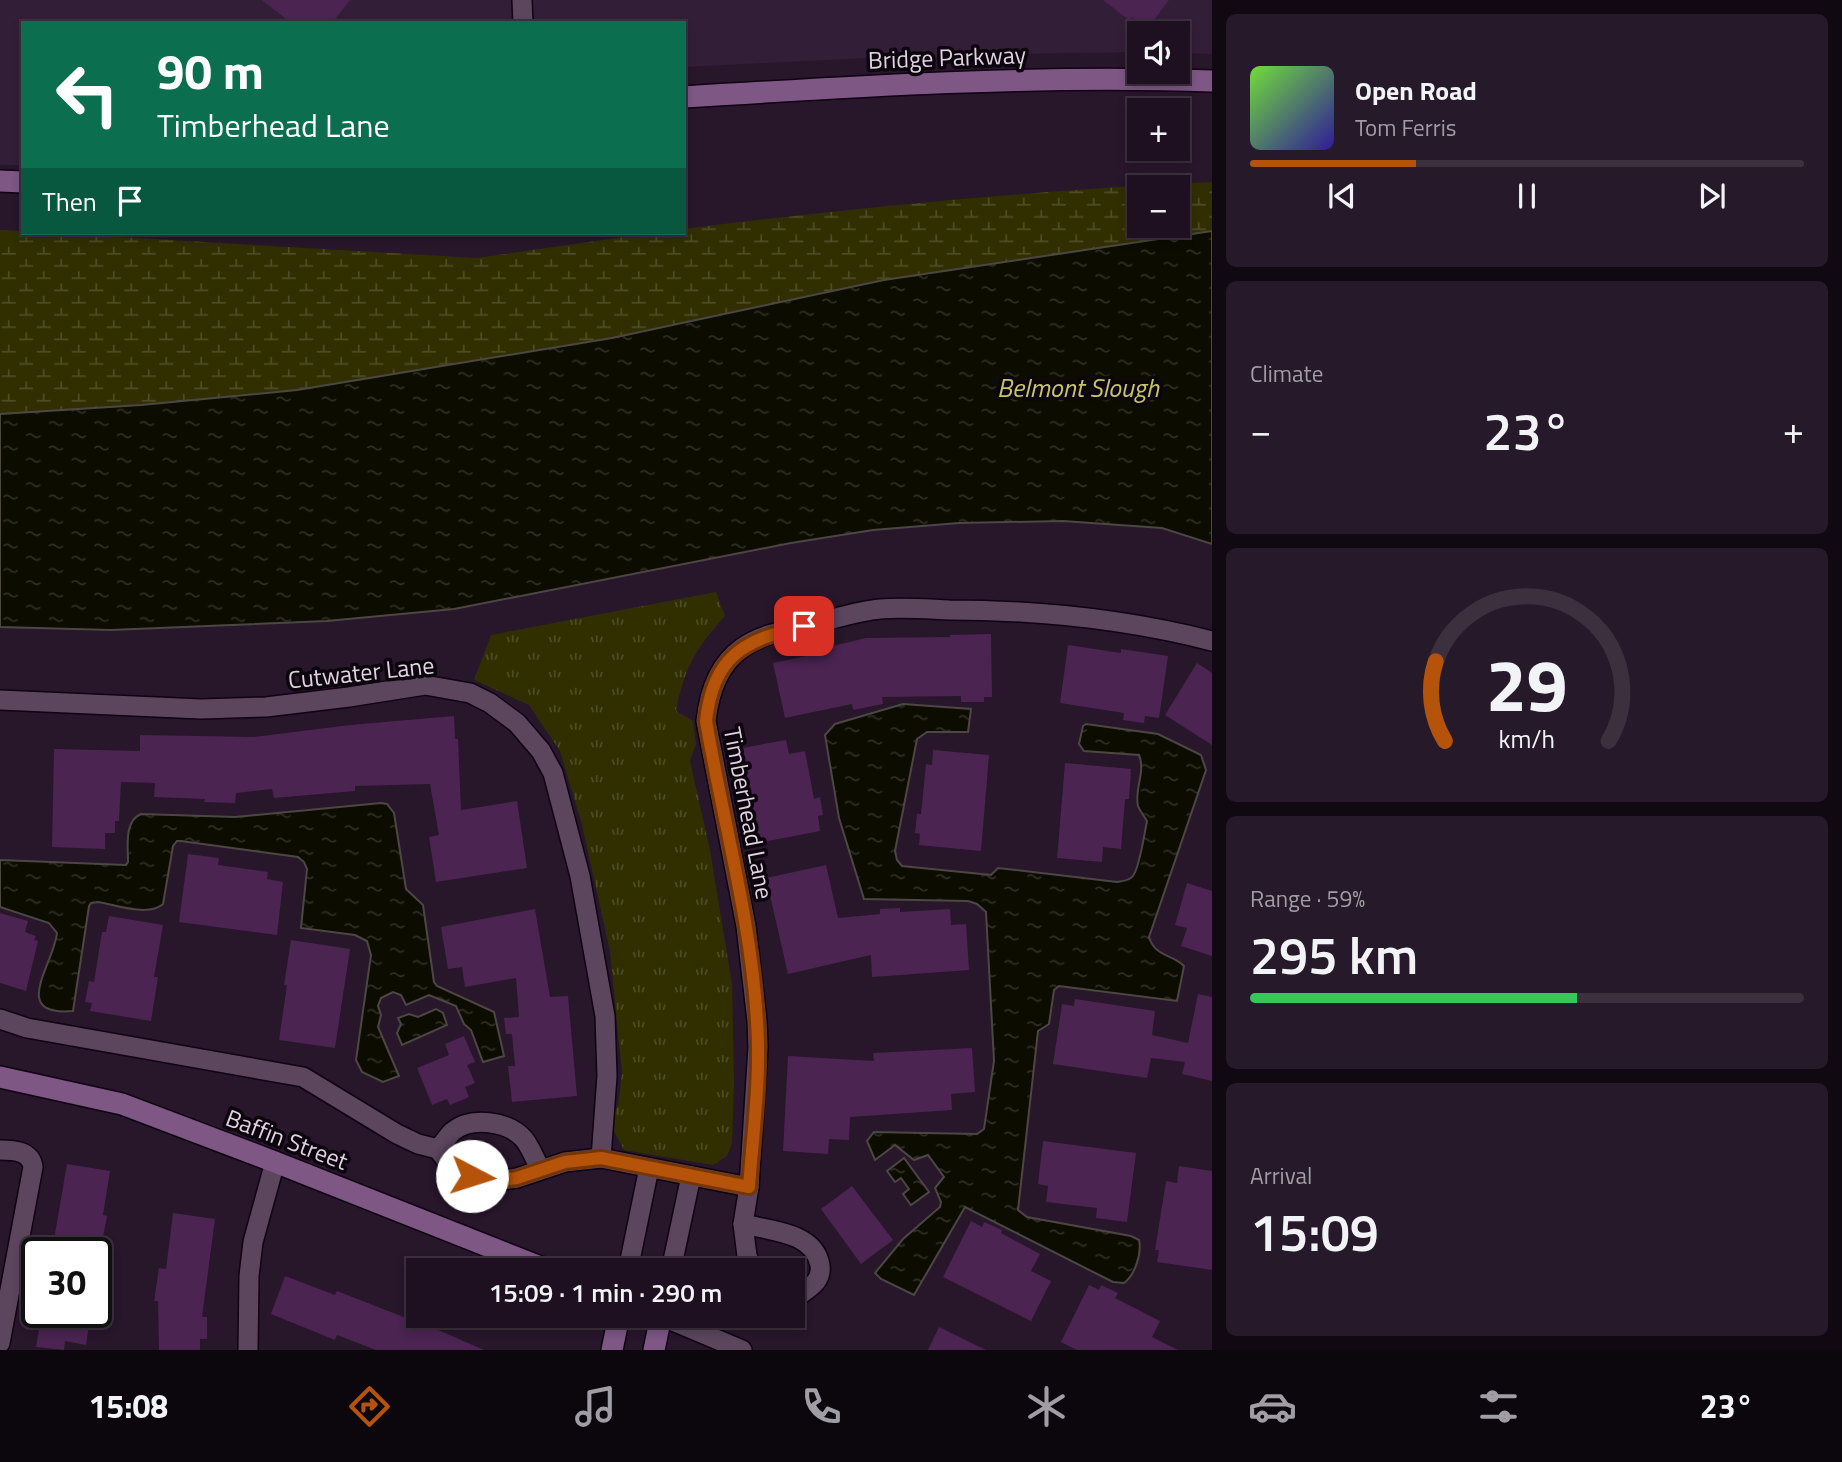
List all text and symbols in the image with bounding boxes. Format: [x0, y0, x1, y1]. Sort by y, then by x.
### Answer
map controls [1127, 21, 1190, 238]
button: sound [1127, 21, 1190, 84]
text: 90 m [157, 33, 264, 108]
street label: Bridge Parkway [867, 36, 1027, 78]
icon: left [42, 49, 133, 140]
text: Open Road [1355, 71, 1477, 110]
button: + [1127, 98, 1190, 161]
text: Timberhead Lane [157, 101, 390, 149]
text: Tom Ferris [1355, 110, 1456, 145]
button: − [1127, 175, 1190, 238]
icon: previous [1323, 177, 1361, 215]
icon: pause [1508, 177, 1546, 215]
icon: next [1693, 177, 1731, 215]
text: Then [42, 182, 97, 221]
icon: arrive [111, 182, 149, 220]
text: Climate [1250, 356, 1323, 391]
water label: Belmont Slough [997, 368, 1160, 407]
text: 23° [1483, 391, 1571, 470]
text: − [1250, 401, 1271, 459]
text: + [1783, 401, 1804, 459]
pin [774, 596, 834, 656]
icon: arrive [785, 607, 823, 645]
text: 29 [1486, 629, 1568, 739]
street label: Cutwater Lane [286, 646, 436, 698]
text: km/h [1499, 720, 1555, 758]
street label: Timberhead Lane [715, 724, 783, 902]
text: Range · 59% [1250, 881, 1365, 916]
text: 295 km [1250, 915, 1418, 994]
street label: Baffin Street [221, 1099, 354, 1179]
position arrow [435, 1139, 509, 1213]
text: Arrival [1250, 1158, 1312, 1193]
text: 15:09 [1250, 1192, 1379, 1271]
speed limit sign: 30 [21, 1237, 112, 1328]
text: 15:09 · 1 min · 290 m [489, 1273, 722, 1312]
text: 15:08 [88, 1382, 168, 1430]
icon: directions [345, 1382, 394, 1431]
icon: music [571, 1382, 620, 1431]
icon: phone [797, 1382, 846, 1431]
icon: climate [1022, 1382, 1071, 1431]
icon: car [1248, 1382, 1297, 1431]
icon: filters [1474, 1382, 1523, 1431]
text: 23° [1700, 1382, 1754, 1430]

